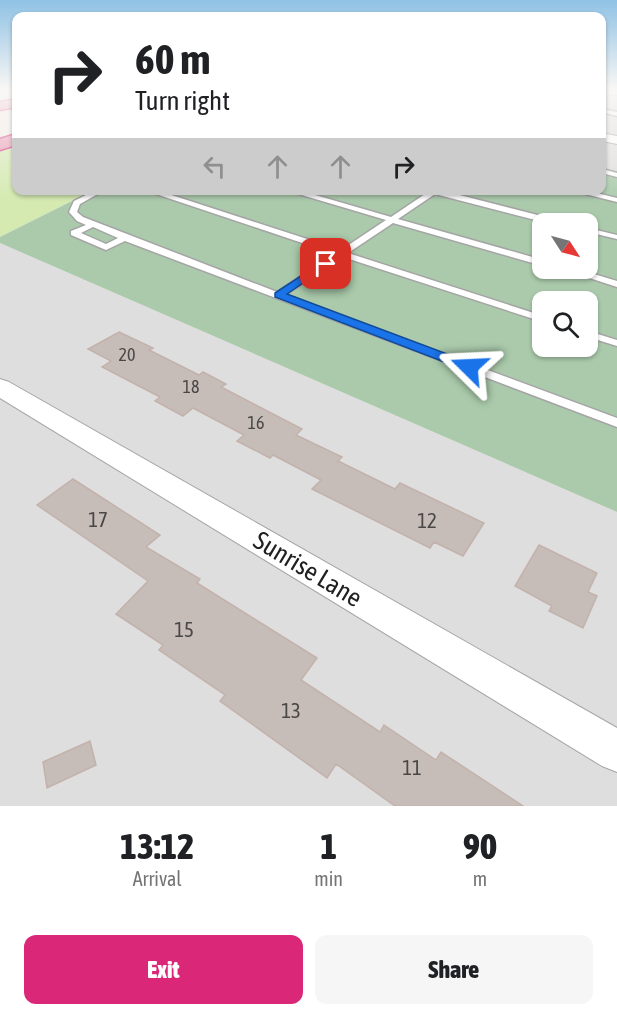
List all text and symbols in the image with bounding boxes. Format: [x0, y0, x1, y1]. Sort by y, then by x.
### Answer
text: 60 m [135, 35, 210, 83]
icon: right [36, 36, 114, 114]
text: Turn right [135, 85, 230, 116]
icon: left [198, 150, 231, 183]
icon: ahead [261, 150, 294, 183]
icon: ahead [324, 150, 357, 183]
icon: right [387, 150, 420, 183]
north arrow [532, 213, 598, 279]
map controls [532, 213, 598, 357]
pin [300, 238, 351, 289]
icon: arrive [309, 247, 342, 280]
button: search [532, 291, 598, 357]
position arrow [437, 335, 501, 399]
house number: 20 [119, 344, 135, 365]
house number: 18 [183, 376, 199, 397]
house number: 16 [248, 412, 264, 433]
house number: 17 [88, 507, 108, 531]
house number: 12 [417, 508, 437, 532]
street label: Sunrise Lane [248, 525, 368, 613]
house number: 15 [174, 617, 194, 641]
house number: 13 [281, 698, 301, 722]
house number: 11 [402, 755, 422, 779]
text: 13:12 [120, 825, 194, 867]
text: 1 [320, 825, 337, 867]
text: 90 [463, 825, 497, 867]
text: Arrival [133, 867, 182, 890]
text: min [314, 867, 343, 890]
text: m [473, 867, 487, 890]
button: Exit [24, 935, 303, 1004]
button: Share [315, 935, 593, 1004]

